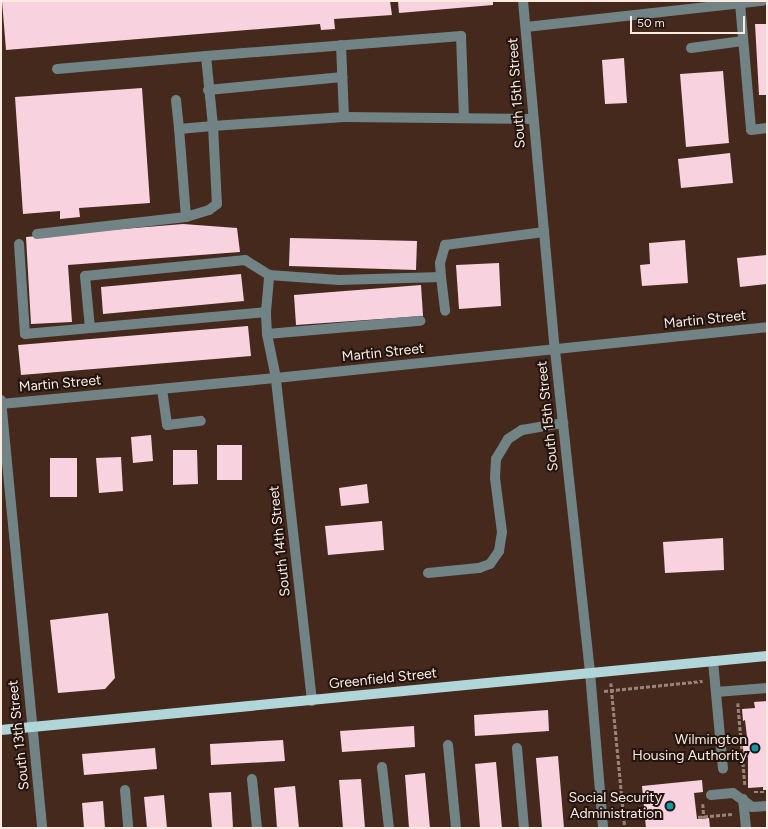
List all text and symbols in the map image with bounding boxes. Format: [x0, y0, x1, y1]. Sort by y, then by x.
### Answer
scale bar [632, 8, 747, 34]
text: 50 m [637, 16, 665, 30]
street label: South 15th Street [505, 37, 529, 149]
street label: Martin Street [663, 307, 747, 333]
street label: Martin Street [341, 340, 425, 366]
street label: South 15th Street [534, 360, 562, 472]
street label: Martin Street [18, 372, 102, 396]
street label: South 14th Street [266, 485, 294, 597]
street label: Greenfield Street [328, 665, 438, 693]
street label: South 13th Street [5, 679, 33, 791]
place label: Wilmington Housing Authority [632, 732, 747, 764]
marker: Wilmington Housing Authority [750, 743, 760, 753]
place label: Social Security Administration [569, 790, 662, 822]
marker: Social Security Administration [665, 801, 675, 811]

